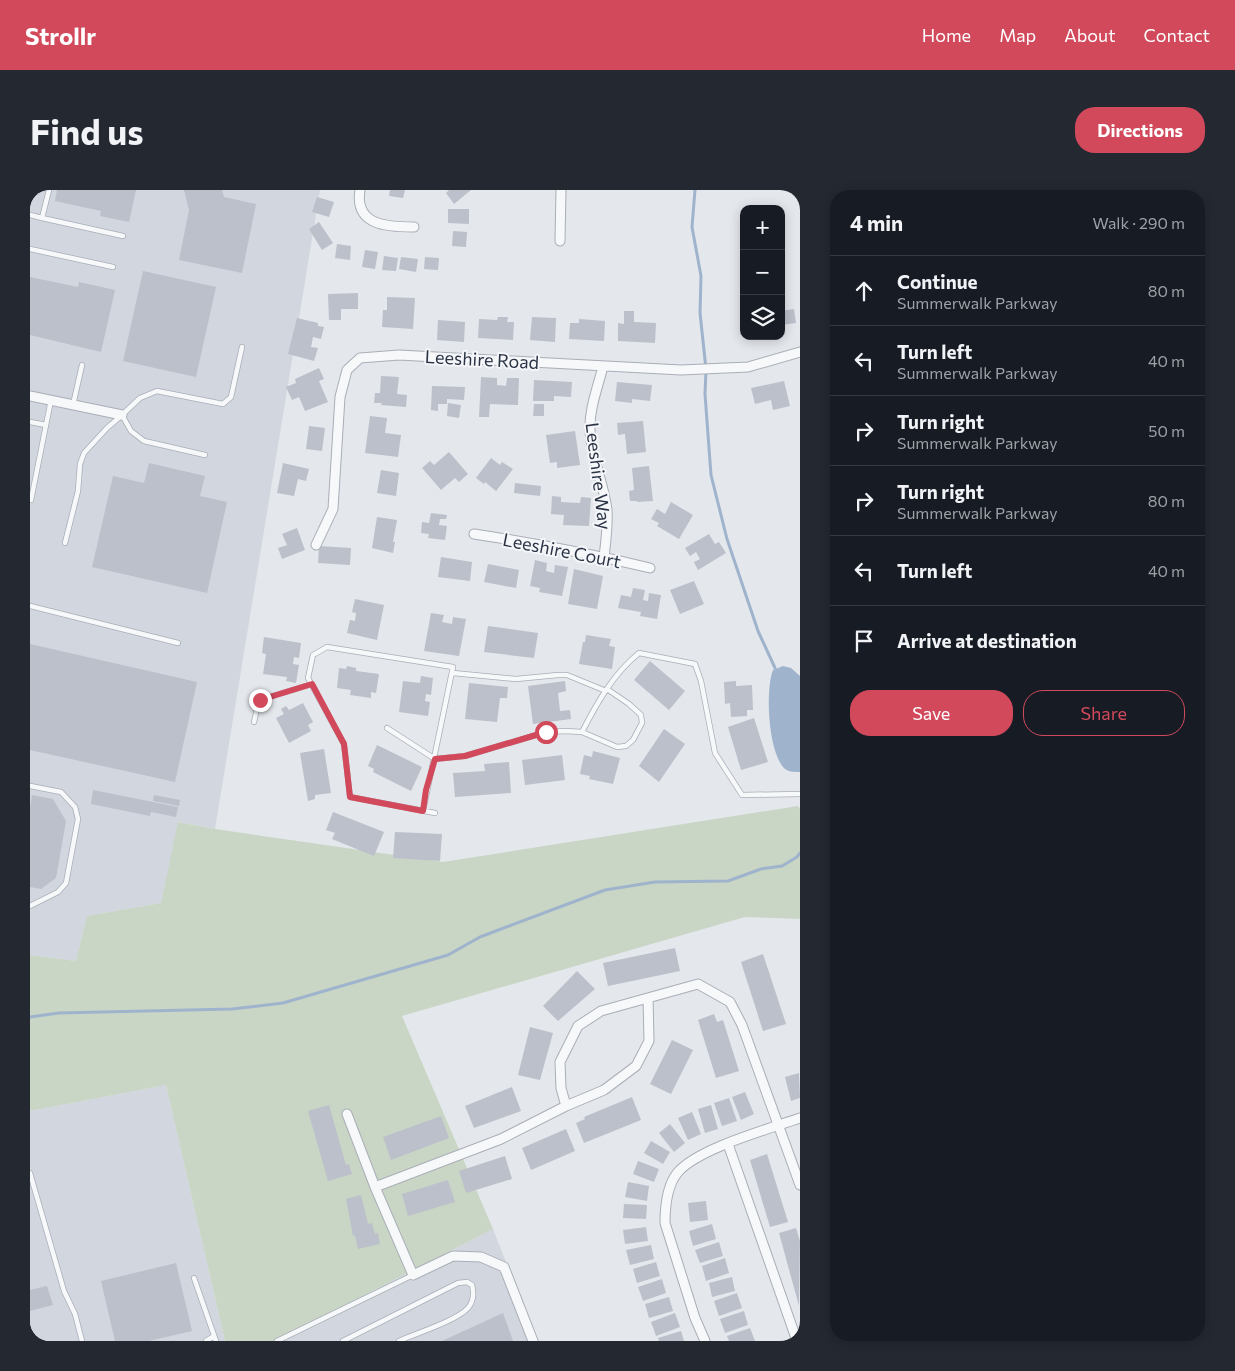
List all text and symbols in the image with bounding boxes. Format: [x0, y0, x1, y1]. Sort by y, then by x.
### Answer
text: Strollr [25, 21, 96, 50]
text: Home [922, 24, 971, 46]
text: Map [999, 24, 1036, 46]
text: About [1064, 24, 1116, 46]
text: Contact [1144, 24, 1210, 46]
button: Directions [1075, 107, 1205, 153]
text: Find us [30, 109, 144, 152]
map controls [740, 205, 785, 340]
button: + [740, 205, 785, 250]
text: 4 min [850, 210, 903, 235]
text: Walk · 290 m [1093, 213, 1185, 232]
button: − [740, 250, 785, 295]
text: Continue [897, 270, 977, 293]
icon: ahead [850, 277, 878, 305]
text: 80 m [1148, 281, 1185, 300]
text: Summerwalk Parkway [897, 293, 1057, 312]
button: layers [740, 295, 785, 340]
text: Turn left [897, 340, 972, 363]
street label: Leeshire Road [424, 345, 540, 373]
icon: left [850, 347, 878, 375]
text: 40 m [1148, 351, 1185, 370]
text: Summerwalk Parkway [897, 363, 1057, 382]
text: Turn right [897, 410, 984, 433]
icon: right [850, 417, 878, 445]
street label: Leeshire Way [581, 421, 617, 531]
text: 50 m [1148, 421, 1185, 440]
text: Summerwalk Parkway [897, 433, 1057, 452]
text: Turn right [897, 480, 984, 503]
icon: right [850, 487, 878, 515]
text: 80 m [1148, 491, 1185, 510]
text: Summerwalk Parkway [897, 503, 1057, 522]
street label: Leeshire Court [501, 528, 623, 572]
icon: left [850, 557, 878, 585]
text: Turn left [897, 559, 972, 582]
text: 40 m [1148, 561, 1185, 580]
icon: arrive [850, 627, 878, 655]
text: Arrive at destination [897, 629, 1077, 652]
route end [249, 689, 272, 712]
button: Save [850, 690, 1013, 736]
button: Share [1023, 690, 1185, 736]
route start [535, 721, 558, 744]

